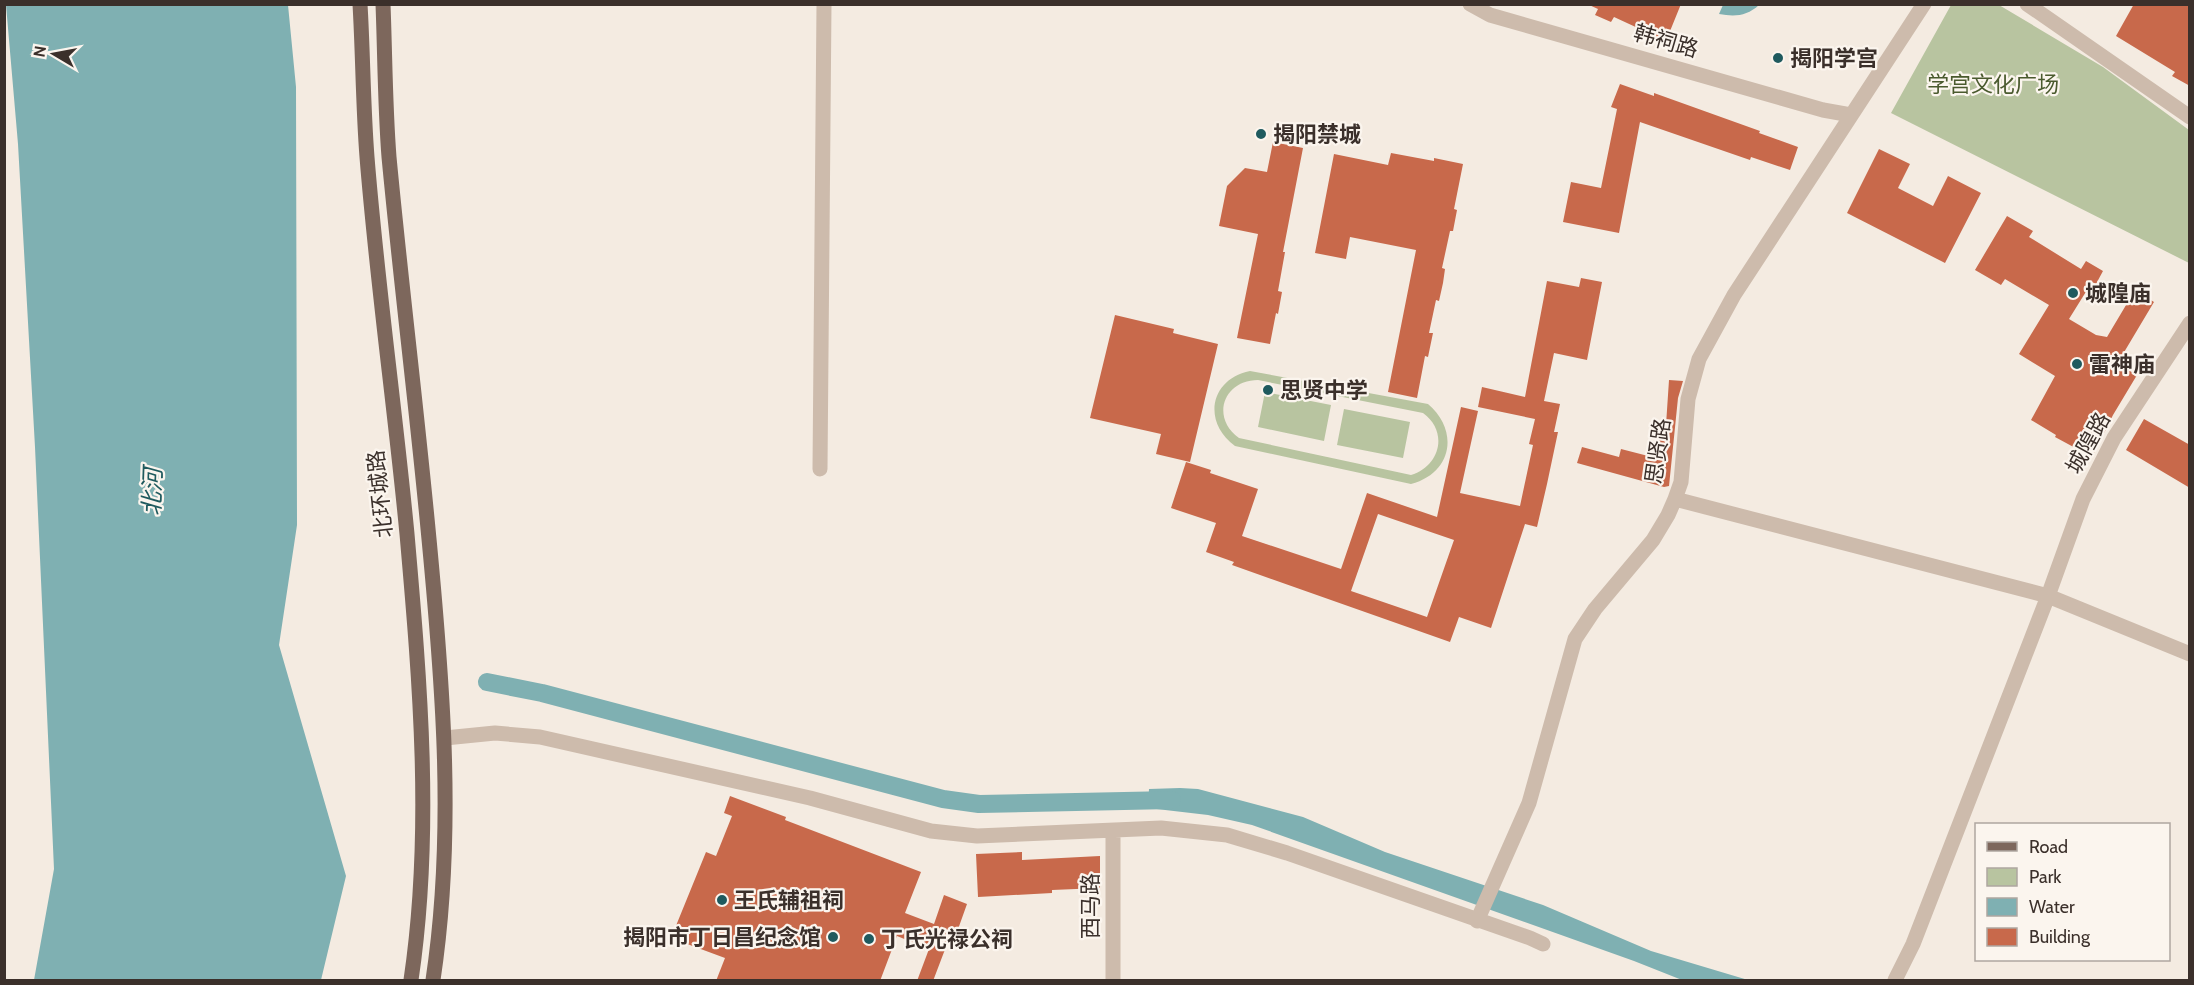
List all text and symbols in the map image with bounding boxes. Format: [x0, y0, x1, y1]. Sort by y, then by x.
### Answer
street label: 韩祠路 [1631, 19, 1701, 63]
north arrow [24, 24, 84, 84]
text: N [29, 44, 50, 59]
place label: 揭阳学宫 [1790, 45, 1878, 72]
marker: 揭阳学宫 [1771, 51, 1785, 65]
park label: 学宫文化广场 [1927, 71, 2059, 98]
place label: 揭阳禁城 [1273, 121, 1361, 148]
marker: 揭阳禁城 [1254, 127, 1268, 141]
place label: 城隍庙 [2085, 280, 2151, 307]
marker: 城隍庙 [2066, 286, 2080, 300]
place label: 雷神庙 [2089, 351, 2155, 378]
marker: 雷神庙 [2070, 357, 2084, 371]
place label: 思贤中学 [1280, 377, 1368, 404]
marker: 思贤中学 [1261, 383, 1275, 397]
street label: 城隍路 [2060, 408, 2116, 478]
street label: 思贤路 [1640, 416, 1676, 486]
street label: 北环城路 [362, 449, 398, 539]
water label: 北河 [137, 464, 167, 516]
legend [1975, 823, 2170, 961]
text: Road [2029, 836, 2068, 858]
text: Park [2029, 866, 2062, 888]
street label: 西马路 [1077, 873, 1104, 939]
place label: 王氏辅祖祠 [734, 887, 844, 914]
marker: 王氏辅祖祠 [715, 893, 729, 907]
text: Water [2029, 896, 2075, 918]
place label: 揭阳市丁日昌纪念馆 [623, 924, 821, 951]
place label: 丁氏光禄公祠 [881, 926, 1013, 953]
text: Building [2029, 926, 2091, 948]
marker: 揭阳市丁日昌纪念馆 [826, 930, 840, 944]
marker: 丁氏光禄公祠 [862, 932, 876, 946]

